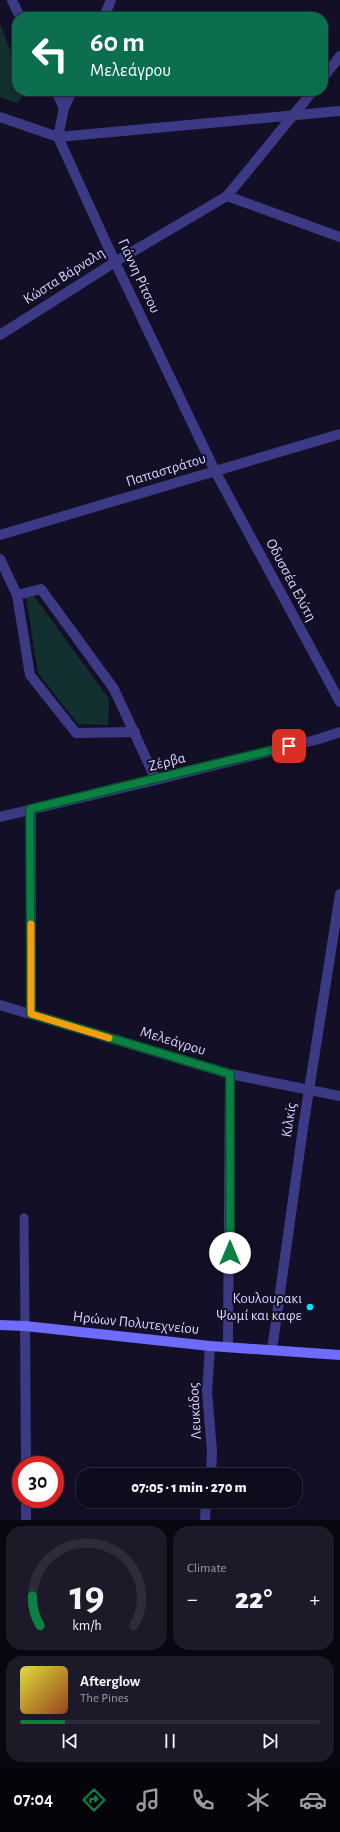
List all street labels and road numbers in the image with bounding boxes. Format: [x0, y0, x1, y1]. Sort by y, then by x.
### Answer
street label: Γιάννη Ρίτσου [115, 236, 163, 316]
street label: Κώστα Βάρναλη [21, 245, 107, 307]
street label: Παπαστράτου [124, 451, 208, 489]
street label: Οδυσσέα Ελύτη [263, 536, 319, 624]
street label: Ζέρβα [147, 750, 187, 774]
street label: Μελεάγρου [138, 1024, 208, 1058]
street label: Κιλκίς [279, 1101, 299, 1138]
street label: Ηρώων Πολυτεχνείου [72, 1309, 200, 1337]
street label: Λευκάδος [186, 1382, 204, 1440]

